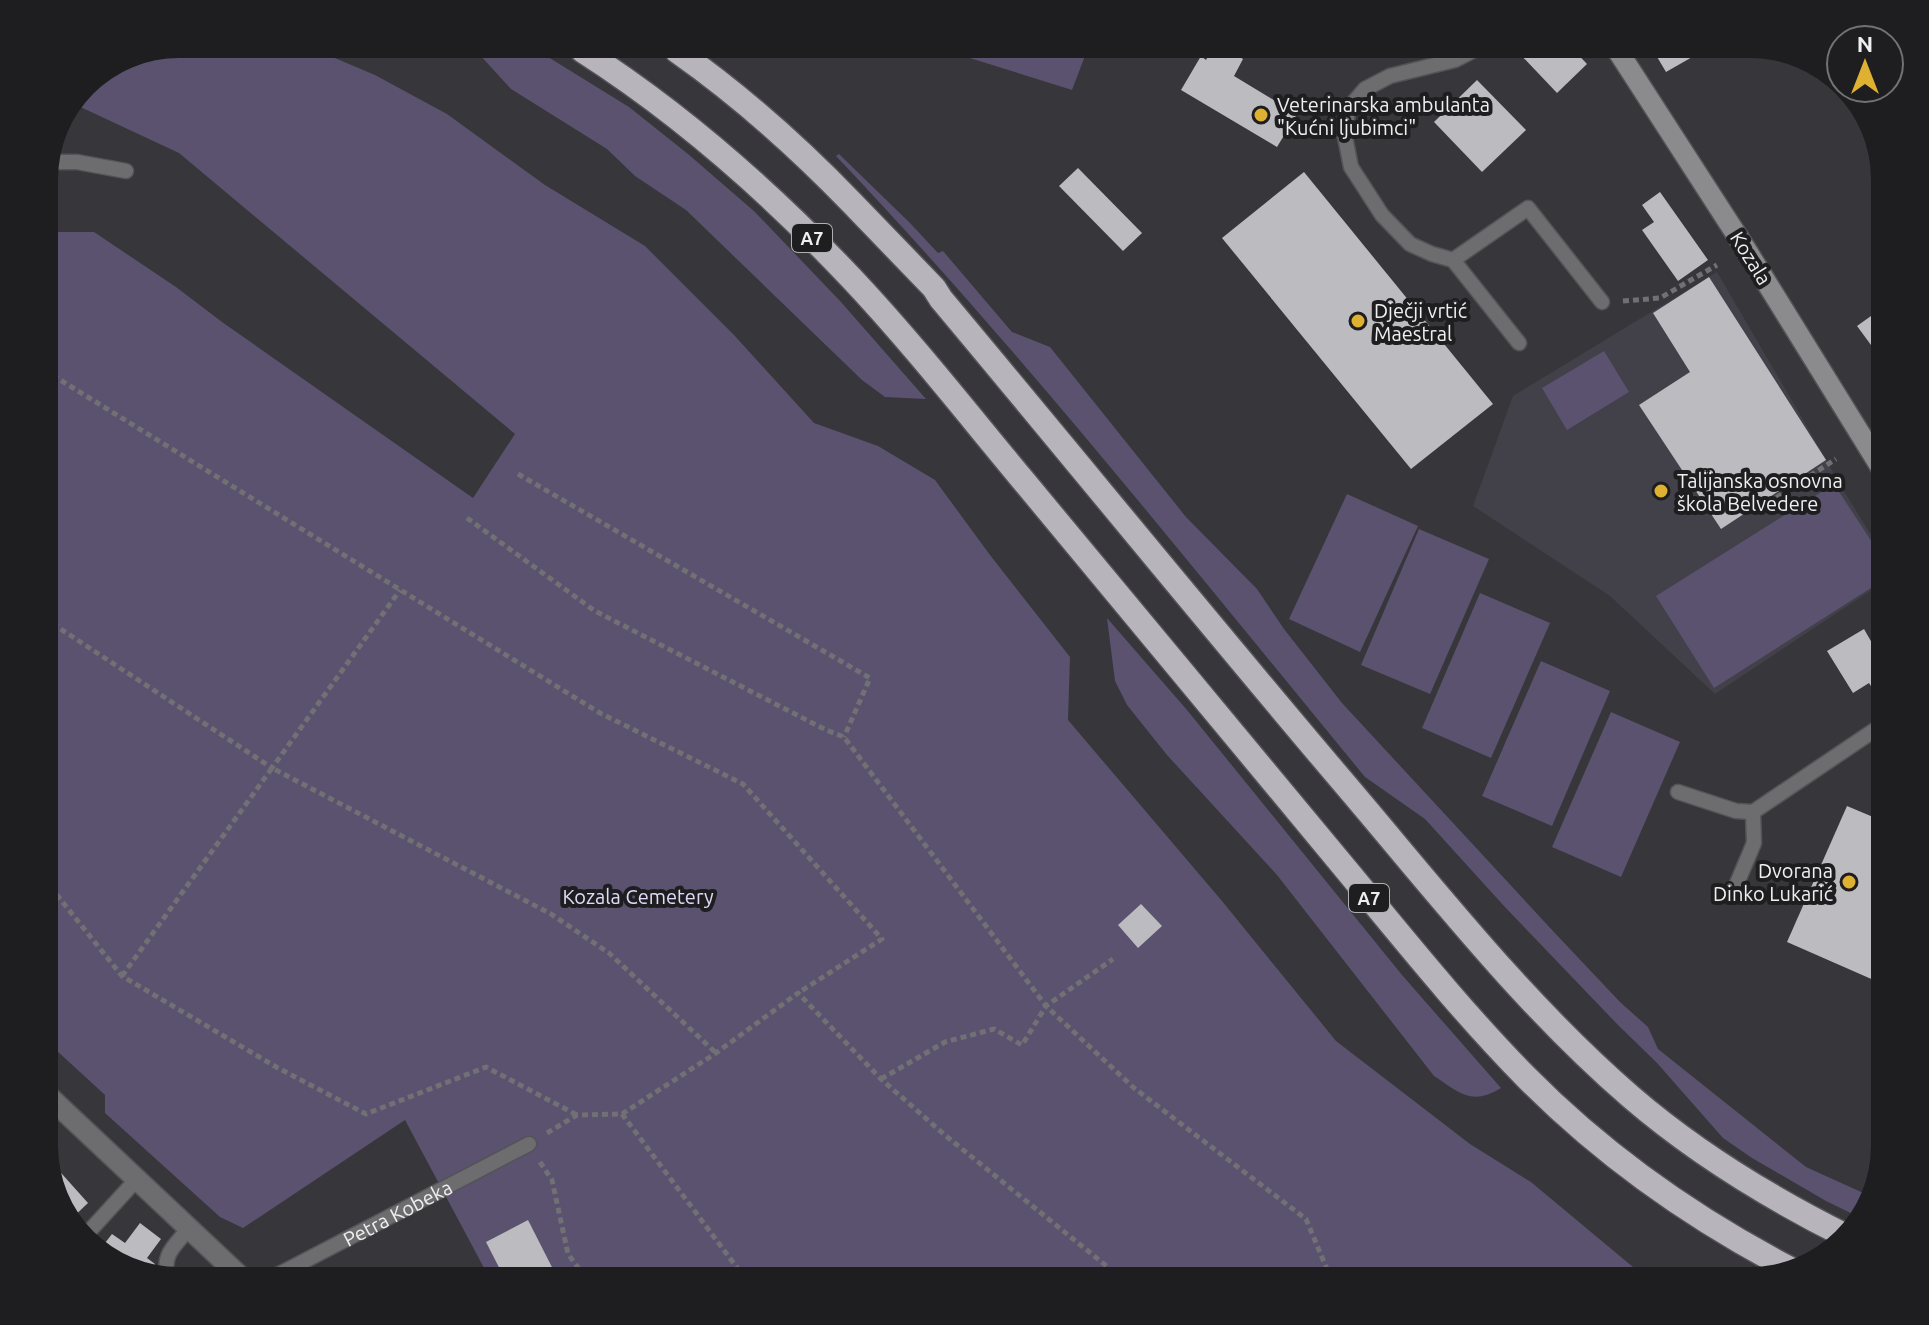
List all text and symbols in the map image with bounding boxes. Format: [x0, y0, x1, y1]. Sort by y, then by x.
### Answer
north arrow [1825, 24, 1905, 104]
text: N [1857, 31, 1873, 56]
place label: Veterinarska ambulanta "Kućni ljubimci" [1277, 93, 1490, 139]
marker: Veterinarska ambulanta "Kućni ljubimci" [1252, 106, 1270, 124]
road number: A7 [792, 224, 832, 252]
street label: Kozala [1726, 227, 1776, 289]
place label: Dječji vrtić Maestral [1374, 299, 1467, 345]
marker: Dječji vrtić Maestral [1349, 312, 1367, 330]
place label: Talijanska osnovna škola Belvedere [1677, 469, 1843, 515]
marker: Talijanska osnovna škola Belvedere [1652, 482, 1670, 500]
place label: Dvorana Dinko Lukarić [1713, 859, 1833, 905]
marker: Dvorana Dinko Lukarić [1840, 873, 1858, 891]
road number: A7 [1349, 884, 1389, 912]
park label: Kozala Cemetery [562, 885, 714, 908]
street label: Petra Kobeka [339, 1175, 456, 1250]

